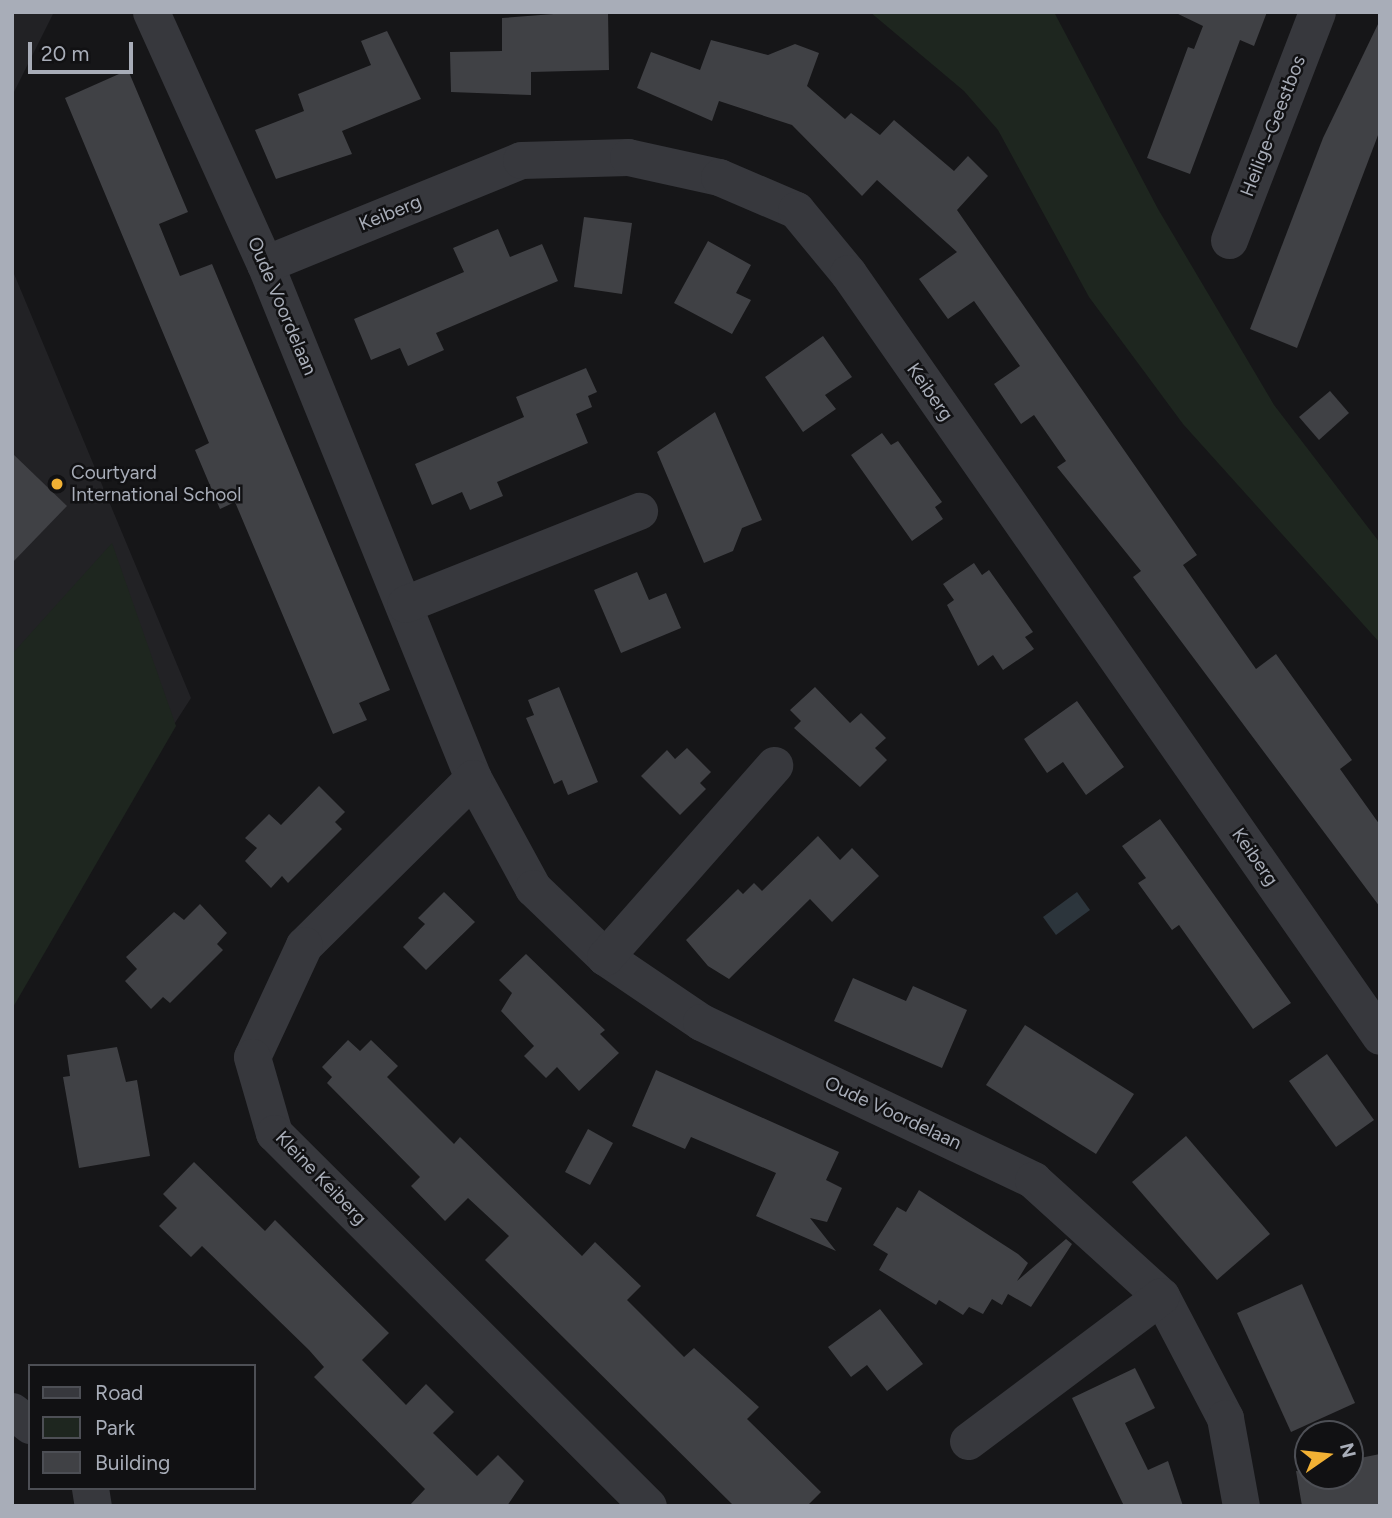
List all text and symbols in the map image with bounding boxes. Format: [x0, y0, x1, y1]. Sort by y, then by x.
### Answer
scale bar [32, 28, 136, 72]
text: 20 m [41, 41, 89, 66]
street label: Heilige-Geestbos [1236, 52, 1310, 200]
street label: Keiberg [355, 190, 425, 236]
street label: Oude Voordelaan [243, 233, 321, 379]
street label: Keiberg [902, 359, 958, 425]
place label: Courtyard International School [71, 462, 242, 506]
marker: Courtyard International School [49, 476, 65, 492]
street label: Keiberg [1227, 824, 1283, 890]
street label: Oude Voordelaan [821, 1071, 965, 1155]
street label: Kleine Keiberg [271, 1126, 371, 1230]
legend [28, 1364, 256, 1490]
text: Road [95, 1380, 143, 1405]
text: Park [95, 1415, 135, 1440]
north arrow [1294, 1420, 1364, 1490]
text: N [1335, 1440, 1361, 1460]
text: Building [95, 1450, 170, 1475]

